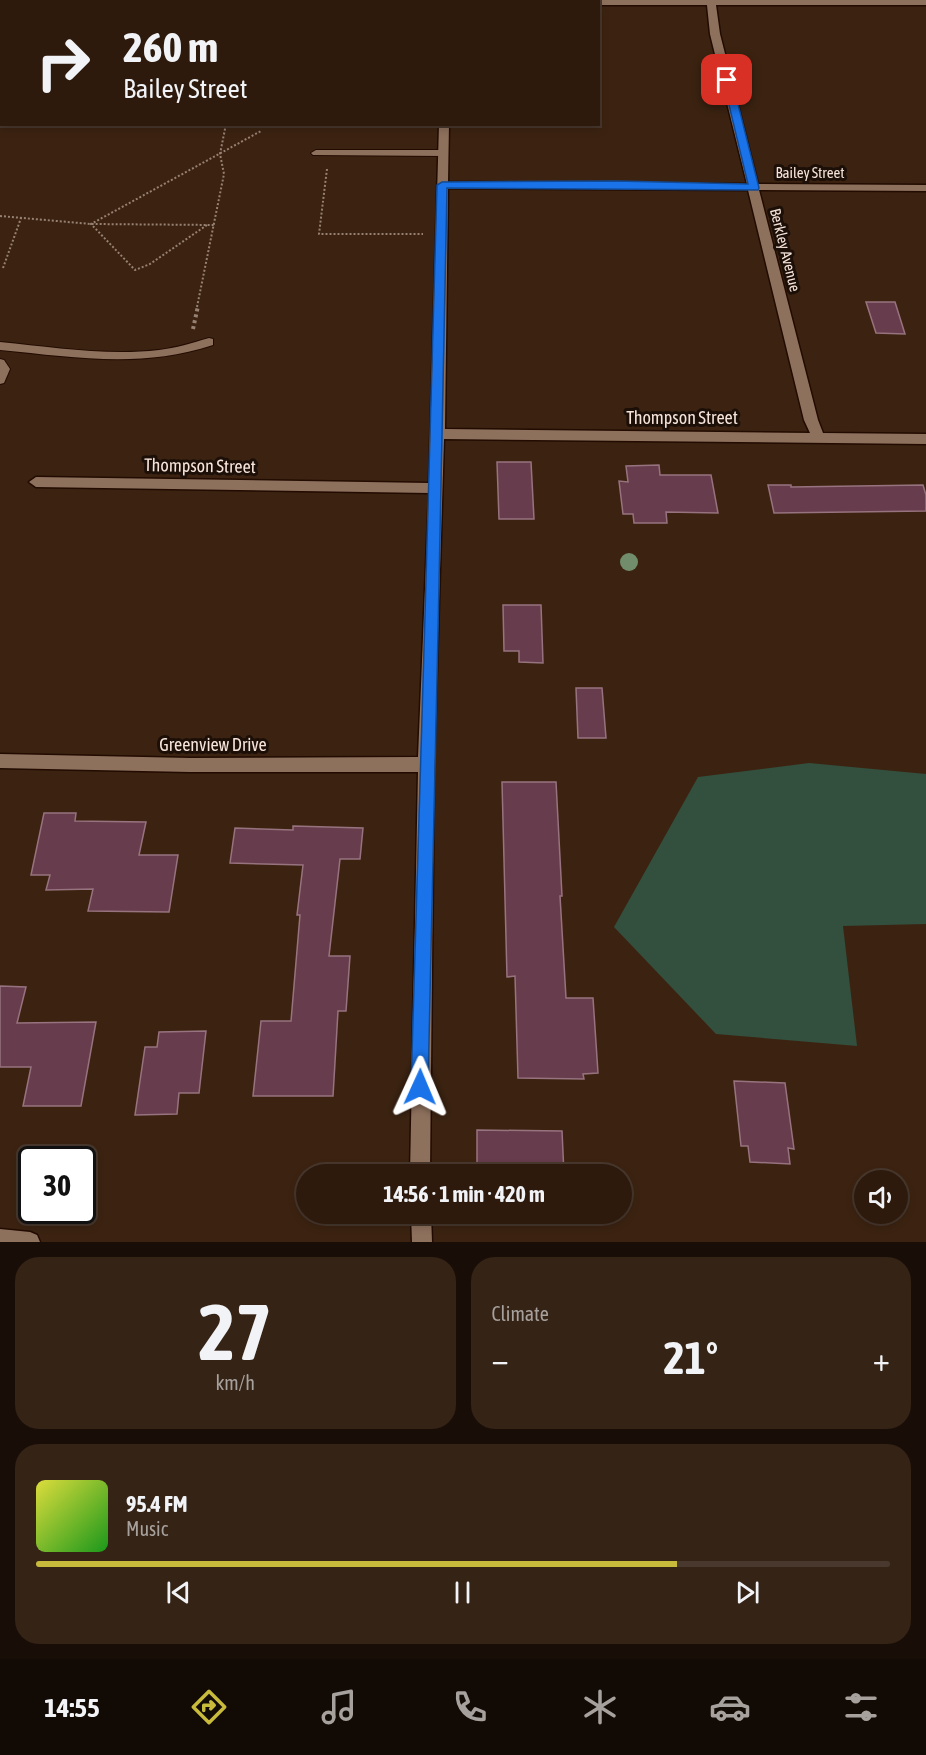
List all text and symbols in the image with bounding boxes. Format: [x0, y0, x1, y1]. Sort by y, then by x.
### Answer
text: 260 m [123, 23, 218, 71]
icon: right [24, 24, 102, 102]
pin [701, 54, 752, 105]
icon: arrive [710, 63, 743, 96]
text: Bailey Street [123, 73, 248, 104]
street label: Bailey Street [775, 164, 845, 181]
street label: Berkley Avenue [767, 206, 804, 293]
street label: Thompson Street [626, 407, 738, 428]
street label: Thompson Street [144, 454, 256, 477]
street label: Greenview Drive [159, 734, 267, 755]
position arrow [388, 1055, 452, 1119]
speed limit sign: 30 [18, 1146, 96, 1224]
map controls [854, 1170, 908, 1224]
button: sound [854, 1170, 908, 1224]
text: 14:56 · 1 min · 420 m [383, 1181, 545, 1207]
text: 27 [199, 1287, 272, 1377]
text: Climate [492, 1302, 549, 1325]
text: 21° [663, 1332, 718, 1384]
text: − [492, 1340, 509, 1378]
text: + [873, 1340, 890, 1378]
text: km/h [215, 1371, 255, 1394]
text: 95.4 FM [126, 1491, 188, 1517]
text: Music [126, 1517, 168, 1540]
icon: previous [162, 1576, 195, 1609]
icon: pause [446, 1576, 479, 1609]
icon: next [731, 1576, 764, 1609]
icon: directions [188, 1686, 230, 1728]
icon: music [318, 1686, 360, 1728]
icon: phone [449, 1686, 491, 1728]
icon: climate [579, 1686, 621, 1728]
icon: car [709, 1686, 751, 1728]
icon: filters [840, 1686, 882, 1728]
text: 14:55 [44, 1692, 100, 1723]

